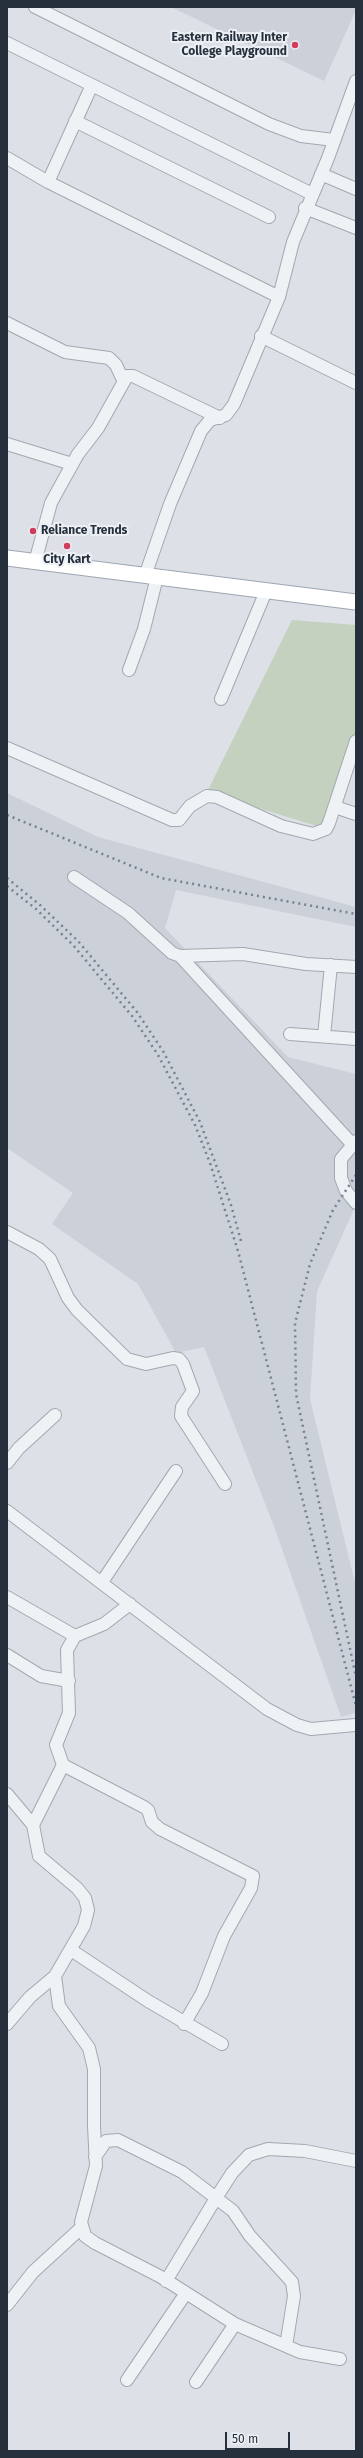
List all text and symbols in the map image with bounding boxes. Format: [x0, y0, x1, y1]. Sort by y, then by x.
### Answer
place label: Eastern Railway Inter College Playground [172, 31, 287, 59]
marker: Eastern Railway Inter College Playground [290, 40, 300, 50]
place label: Reliance Trends [41, 524, 127, 538]
marker: Reliance Trends [28, 526, 38, 536]
marker: City Kart [62, 541, 72, 551]
place label: City Kart [43, 553, 91, 567]
scale bar [227, 2424, 292, 2450]
text: 50 m [232, 2432, 258, 2446]

